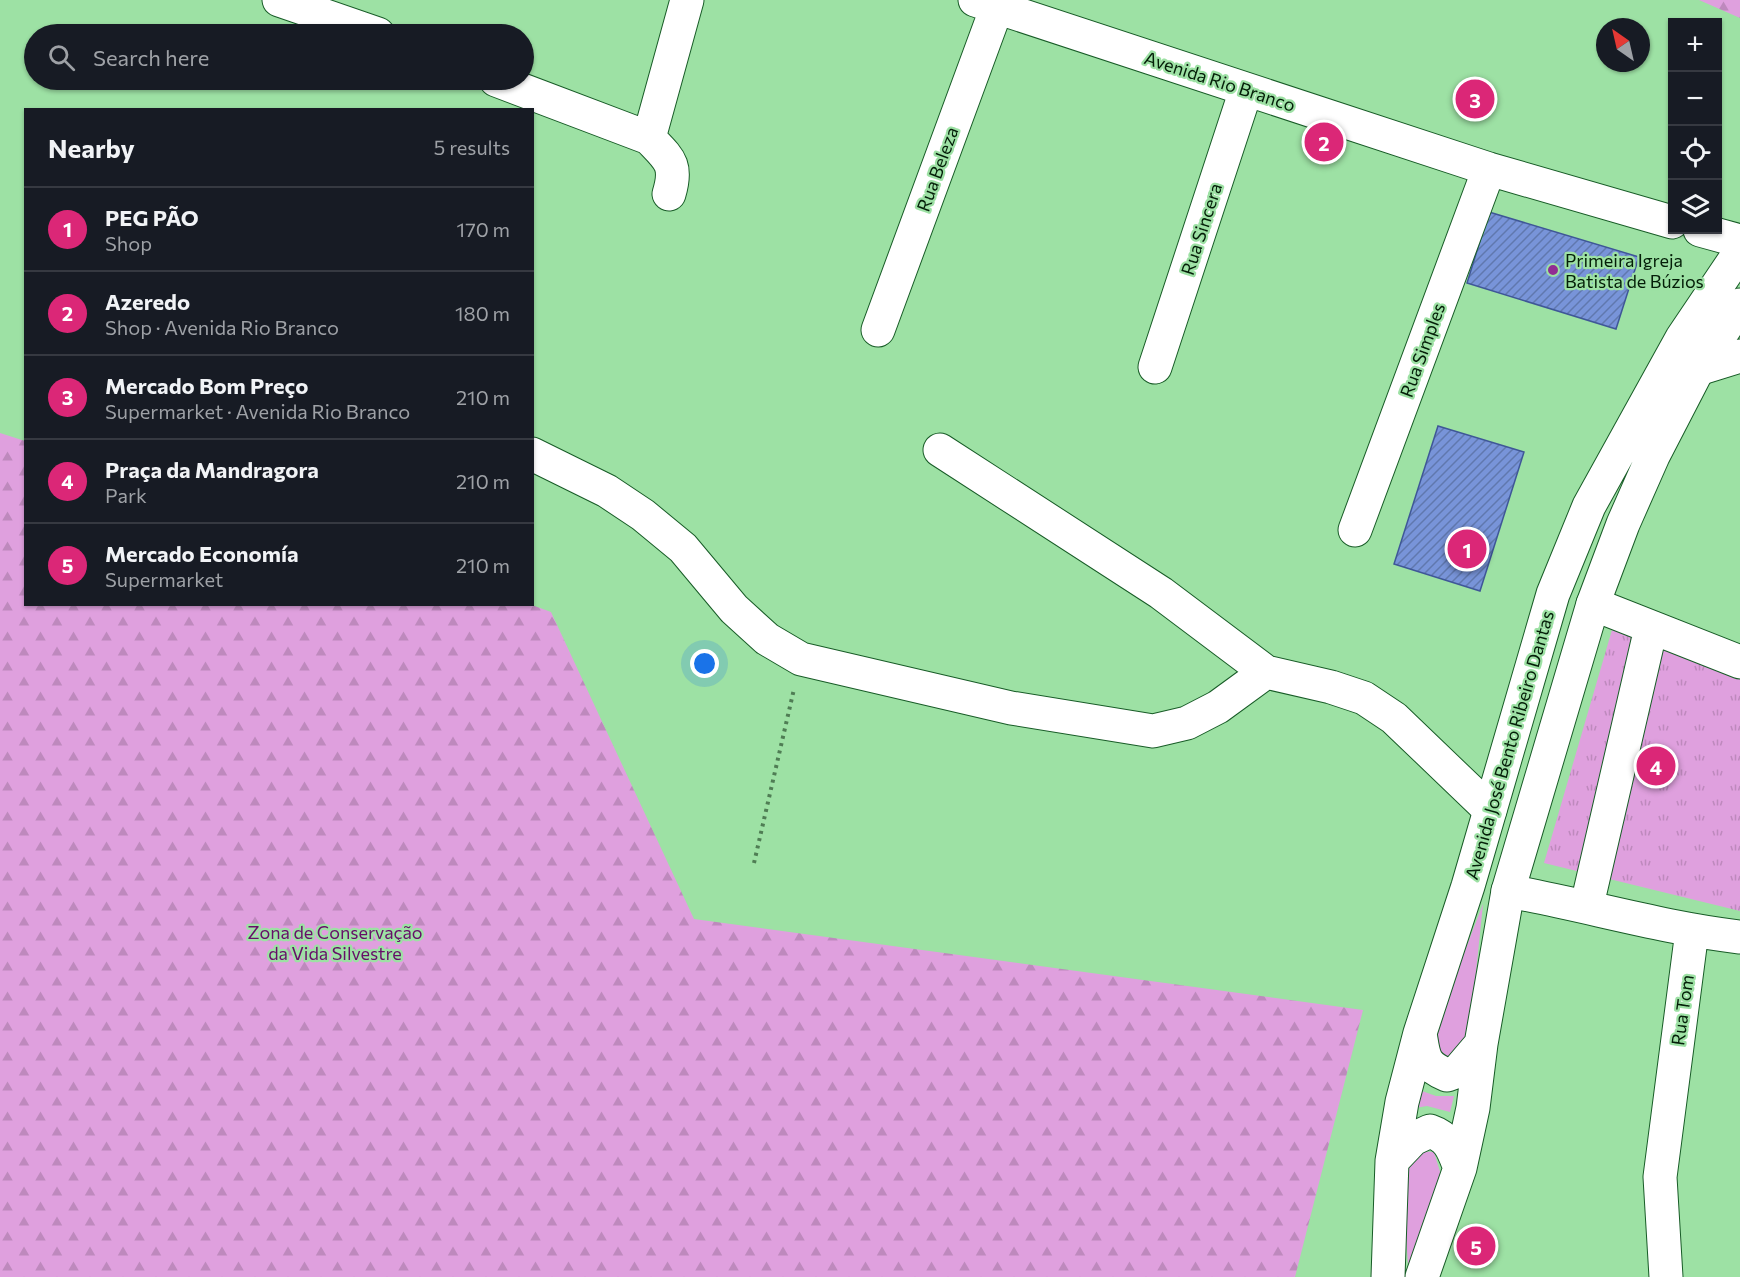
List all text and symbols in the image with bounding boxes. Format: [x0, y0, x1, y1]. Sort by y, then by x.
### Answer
north arrow [1596, 18, 1650, 72]
map controls [1668, 18, 1722, 234]
button: + [1668, 18, 1722, 72]
search box [24, 24, 534, 90]
icon: search [45, 41, 78, 74]
text: Search here [93, 44, 209, 71]
street label: Avenida Rio Branco [1142, 46, 1298, 116]
button: − [1668, 72, 1722, 126]
pin: 3 [1456, 76, 1494, 122]
pin: 2 [1304, 120, 1344, 164]
street label: Rua Beleza [912, 124, 962, 214]
button: locate [1668, 126, 1722, 180]
text: Nearby [48, 132, 135, 163]
text: 5 results [434, 135, 510, 159]
street label: Rua Sincera [1176, 180, 1226, 278]
button: layers [1668, 180, 1722, 234]
text: PEG PÃO [105, 204, 199, 231]
text: 1 [63, 217, 72, 241]
text: 170 m [457, 217, 510, 241]
text: Shop [105, 231, 152, 255]
place label: Primeira Igreja Batista de Búzios [1565, 249, 1704, 292]
marker: Primeira Igreja Batista de Búzios [1546, 263, 1560, 277]
text: Azeredo [105, 288, 190, 315]
street label: Rua Simples [1395, 300, 1449, 400]
text: 2 [62, 301, 73, 325]
text: 180 m [455, 301, 510, 325]
text: Shop · Avenida Rio Branco [105, 315, 339, 339]
text: Mercado Bom Preço [105, 372, 308, 399]
text: 3 [62, 385, 73, 409]
text: 210 m [456, 385, 510, 409]
text: Supermarket · Avenida Rio Branco [105, 399, 410, 423]
text: Praça da Mandragora [105, 456, 319, 483]
text: 4 [61, 469, 74, 493]
text: 210 m [456, 469, 510, 493]
text: Park [105, 483, 147, 507]
pin: 1 [1448, 526, 1486, 572]
text: Mercado Economía [105, 540, 299, 567]
text: 5 [62, 553, 73, 577]
text: 210 m [456, 553, 510, 577]
text: Supermarket [105, 567, 223, 591]
street label: Avenida José Bento Ribeiro Dantas [1460, 608, 1558, 882]
your location [690, 649, 719, 678]
pin: 4 [1636, 744, 1676, 789]
park label: Zona de Conservação da Vida Silvestre [247, 921, 423, 964]
street label: Rua Tom [1666, 973, 1698, 1047]
pin: 5 [1456, 1224, 1496, 1268]

